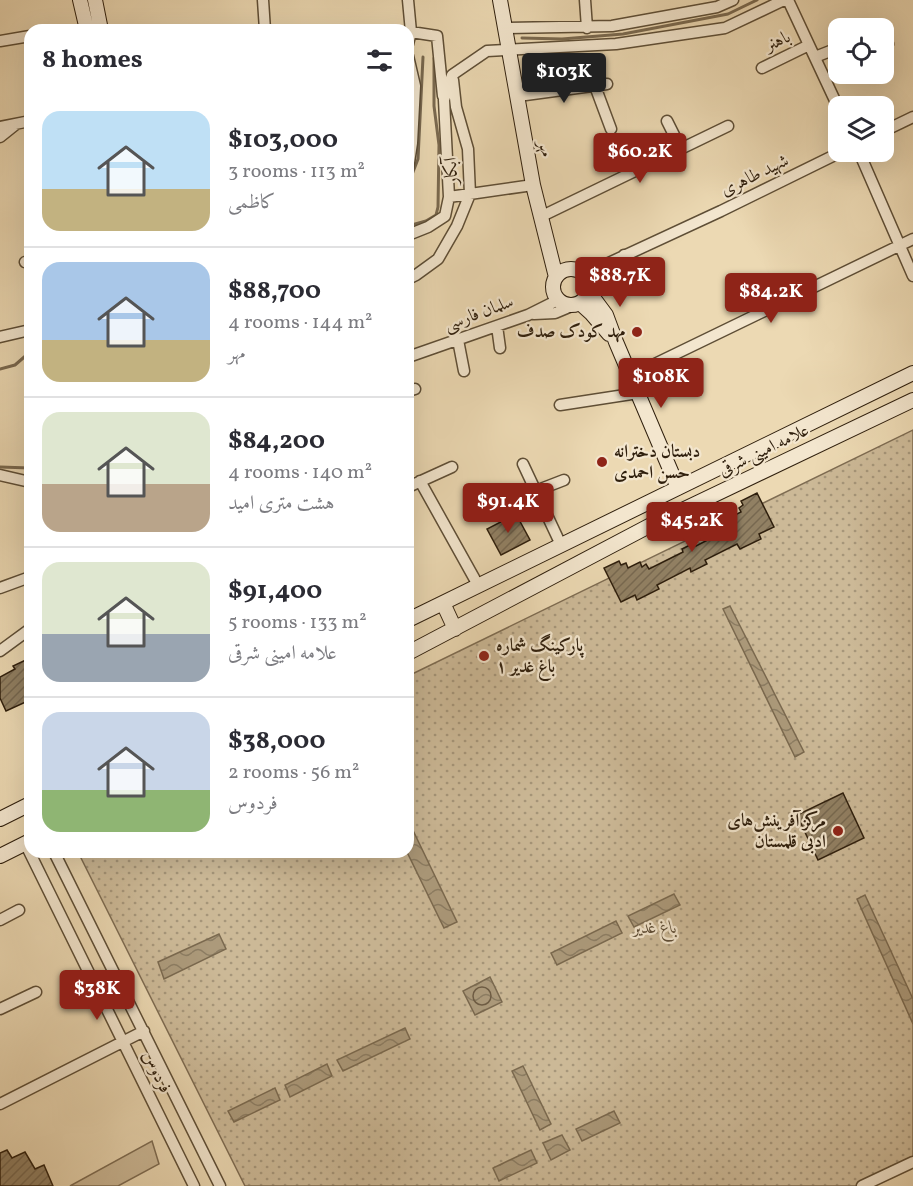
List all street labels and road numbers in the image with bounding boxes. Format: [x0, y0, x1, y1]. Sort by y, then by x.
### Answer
street label: باهنر [759, 25, 795, 60]
street label: مهر [531, 137, 559, 159]
street label: شهید طاهری [717, 149, 793, 203]
street label: آبکار [439, 155, 465, 187]
street label: سلمان فارسی [441, 290, 517, 338]
street label: علامه امینی شرقی [715, 418, 813, 484]
street label: فردوس [135, 1046, 177, 1098]

